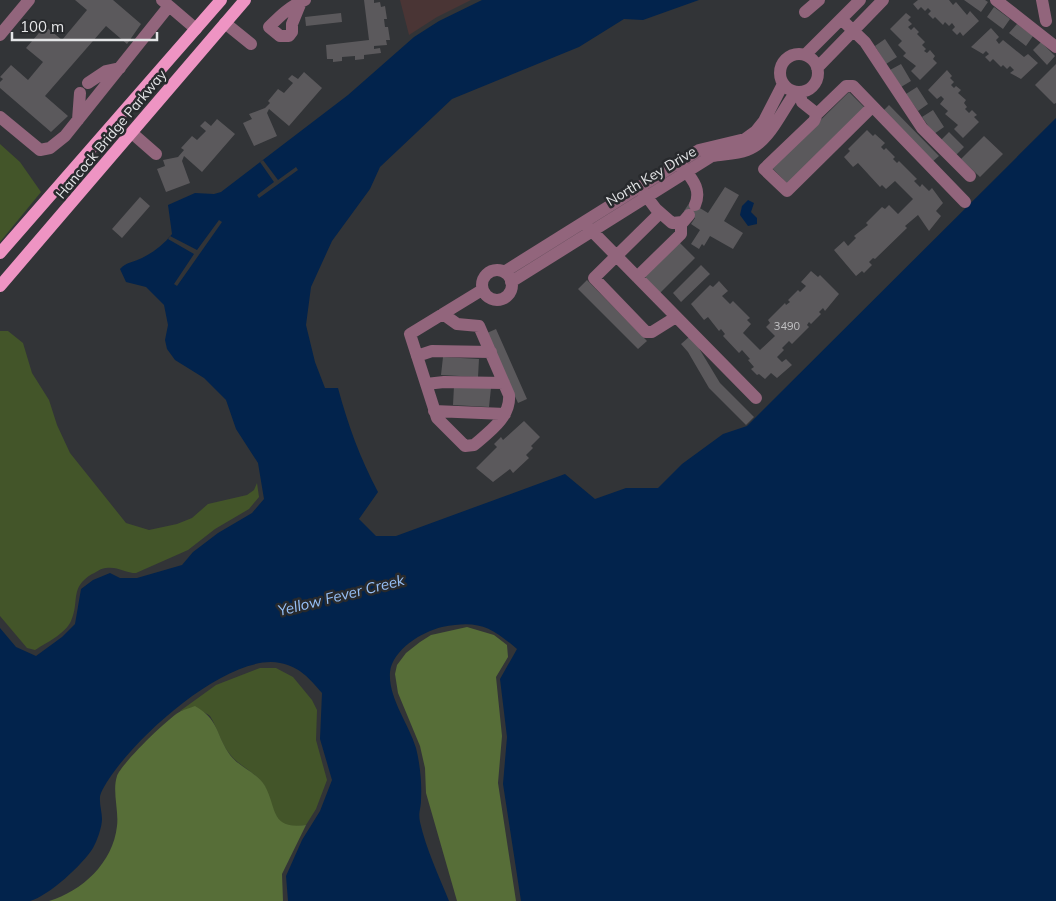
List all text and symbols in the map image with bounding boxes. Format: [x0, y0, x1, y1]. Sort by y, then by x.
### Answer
scale bar [12, 10, 158, 42]
text: 100 m [20, 17, 64, 36]
street label: Hancock Bridge Parkway [52, 65, 171, 202]
street label: North Key Drive [603, 142, 699, 210]
house number: 3490 [774, 319, 801, 333]
water label: Yellow Fever Creek [276, 570, 408, 620]

